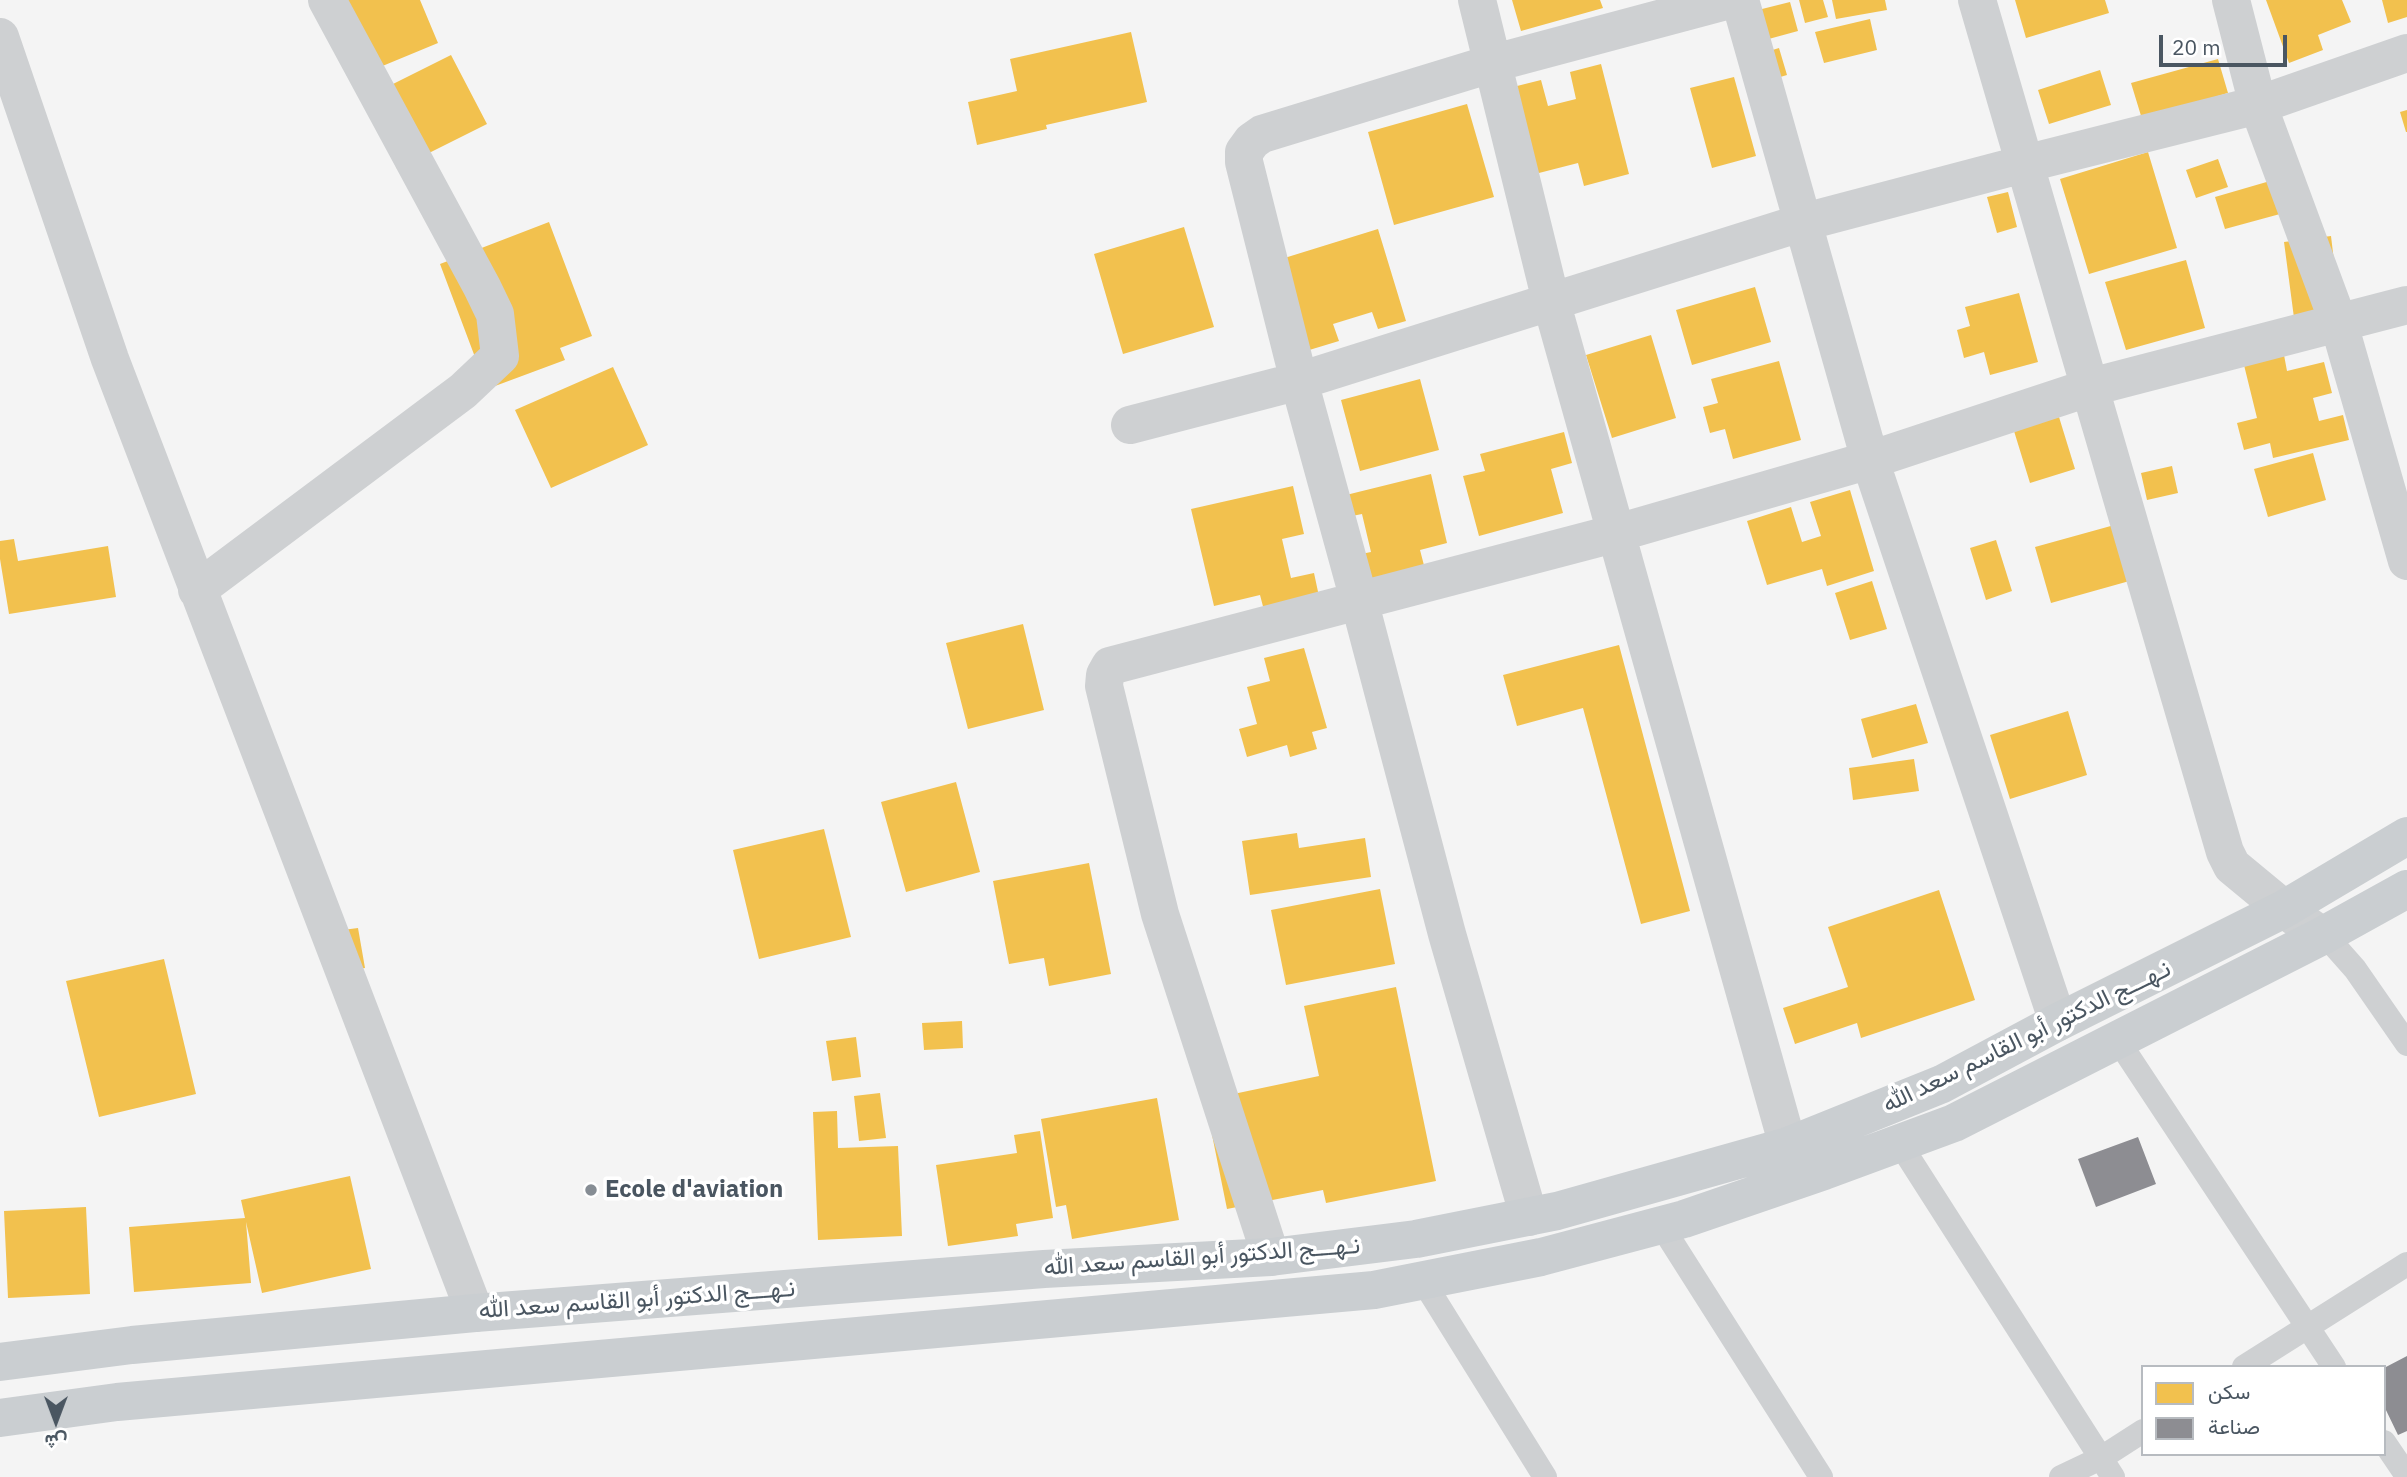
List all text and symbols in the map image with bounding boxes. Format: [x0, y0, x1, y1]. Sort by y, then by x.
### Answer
scale bar [2162, 21, 2290, 65]
text: 20 m [2172, 33, 2221, 61]
street label: نـهـــج الدكتور أبو القاسم سعد الله [1878, 955, 2176, 1119]
place label: Ecole d'aviation [605, 1176, 783, 1204]
marker: Ecole d'aviation [583, 1182, 599, 1198]
street label: نـهـــج الدكتور أبو القاسم سعد الله [1043, 1232, 1361, 1282]
street label: نـهـــج الدكتور أبو القاسم سعد الله [478, 1275, 796, 1325]
legend [2141, 1365, 2386, 1456]
text: سكن [2208, 1377, 2250, 1405]
north arrow [21, 1386, 91, 1456]
text: صناعة [2208, 1412, 2260, 1440]
text: ش [45, 1430, 67, 1454]

